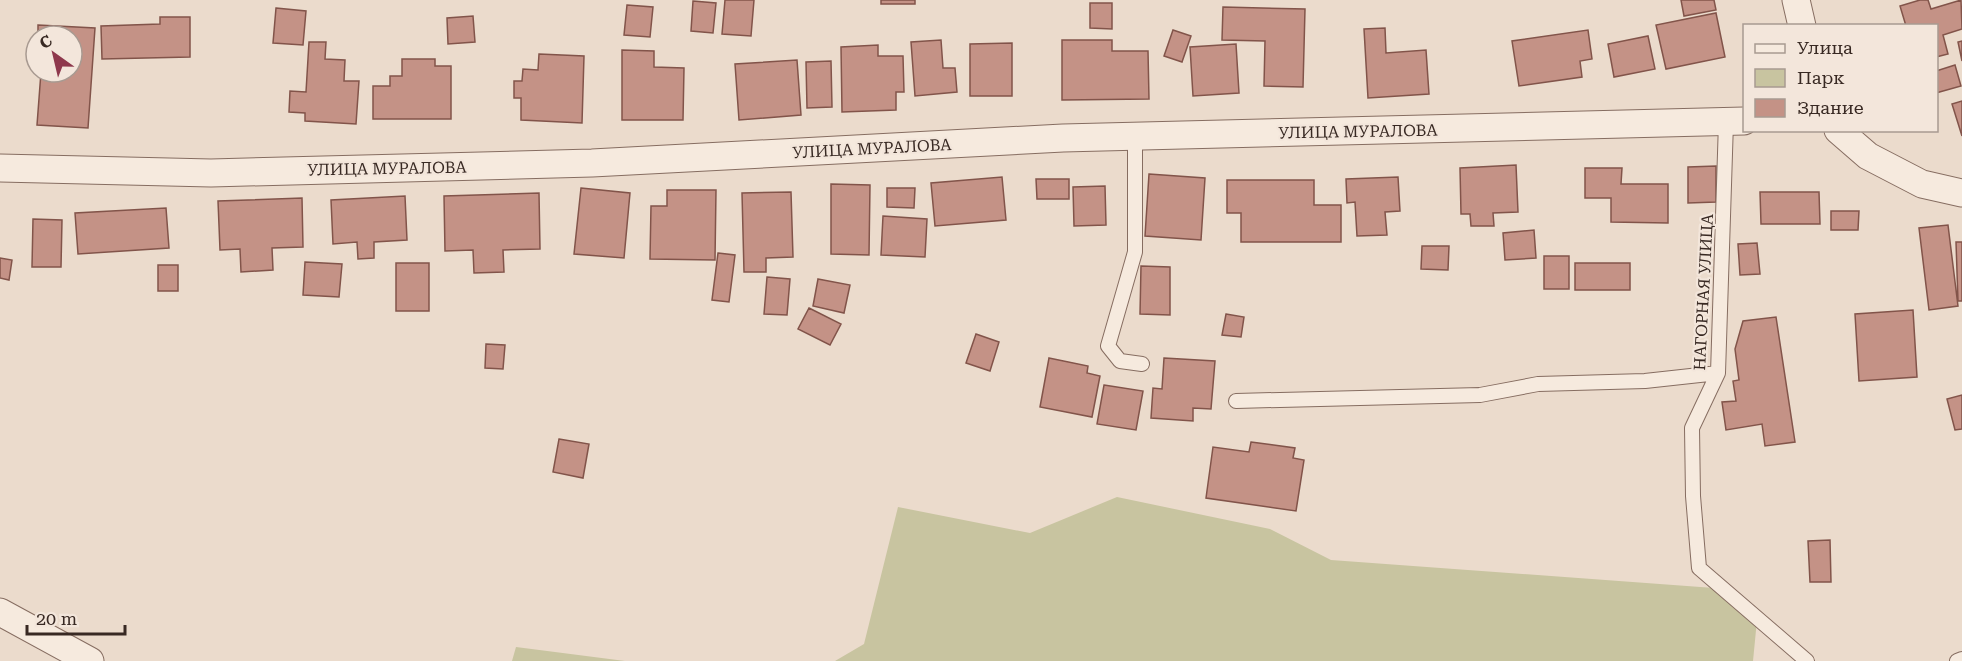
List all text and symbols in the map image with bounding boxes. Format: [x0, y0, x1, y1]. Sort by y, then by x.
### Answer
north arrow [24, 24, 84, 84]
legend [1743, 24, 1938, 132]
text: С [36, 31, 56, 53]
text: Улица [1797, 37, 1853, 58]
text: Парк [1797, 67, 1845, 88]
text: Здание [1797, 97, 1864, 118]
street label: УЛИЦА МУРАЛОВА [1278, 121, 1439, 142]
street label: УЛИЦА МУРАЛОВА [792, 135, 953, 162]
street label: УЛИЦА МУРАЛОВА [307, 158, 468, 179]
street label: НАГОРНАЯ УЛИЦА [1690, 212, 1717, 371]
scale bar [27, 598, 124, 636]
text: 20 m [36, 608, 77, 629]

